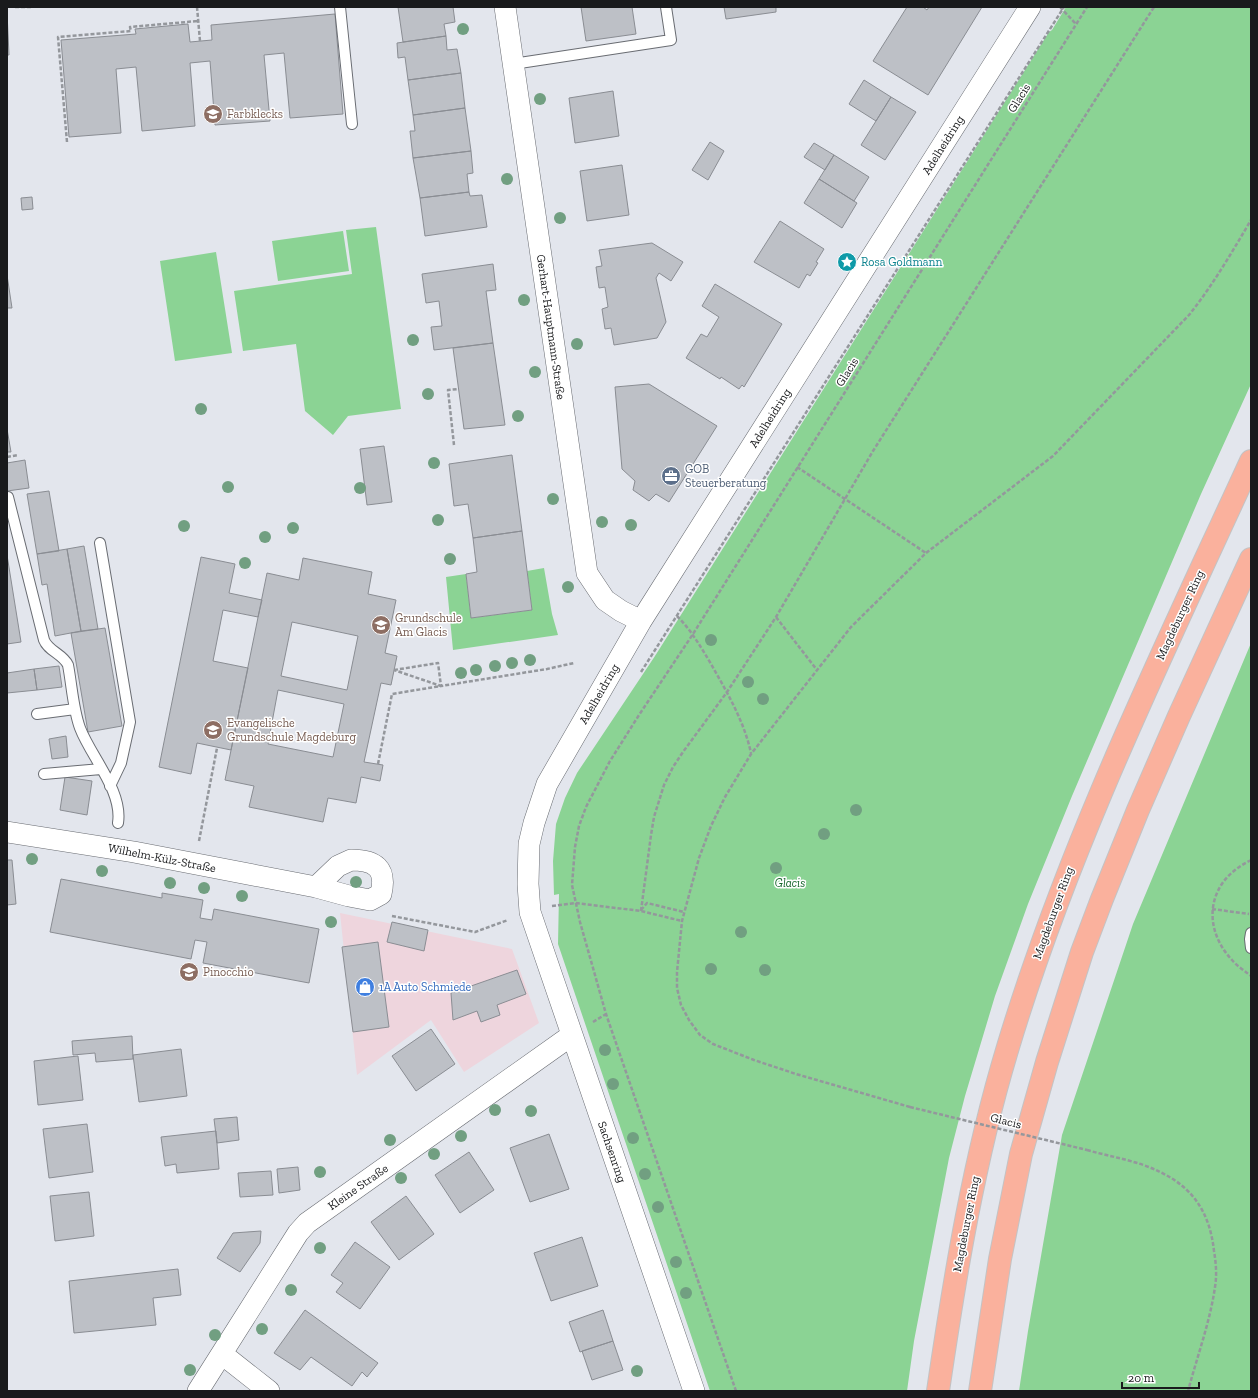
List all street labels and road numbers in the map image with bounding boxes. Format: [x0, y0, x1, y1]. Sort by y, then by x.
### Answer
street label: Glacis [1005, 81, 1033, 115]
street label: Adelheidring [919, 112, 967, 177]
street label: Gerhart-Hauptmann-Straße [534, 254, 568, 401]
street label: Glacis [833, 355, 861, 389]
street label: Adelheidring [746, 385, 794, 450]
street label: Magdeburger Ring [1153, 568, 1207, 662]
street label: Adelheidring [576, 661, 622, 727]
street label: Wilhelm-Külz-Straße [107, 841, 217, 875]
street label: Magdeburger Ring [1030, 865, 1076, 961]
street label: Glacis [989, 1110, 1023, 1132]
street label: Sachsenring [595, 1119, 629, 1185]
street label: Kleine Straße [325, 1161, 391, 1213]
street label: Magdeburger Ring [950, 1175, 982, 1273]

